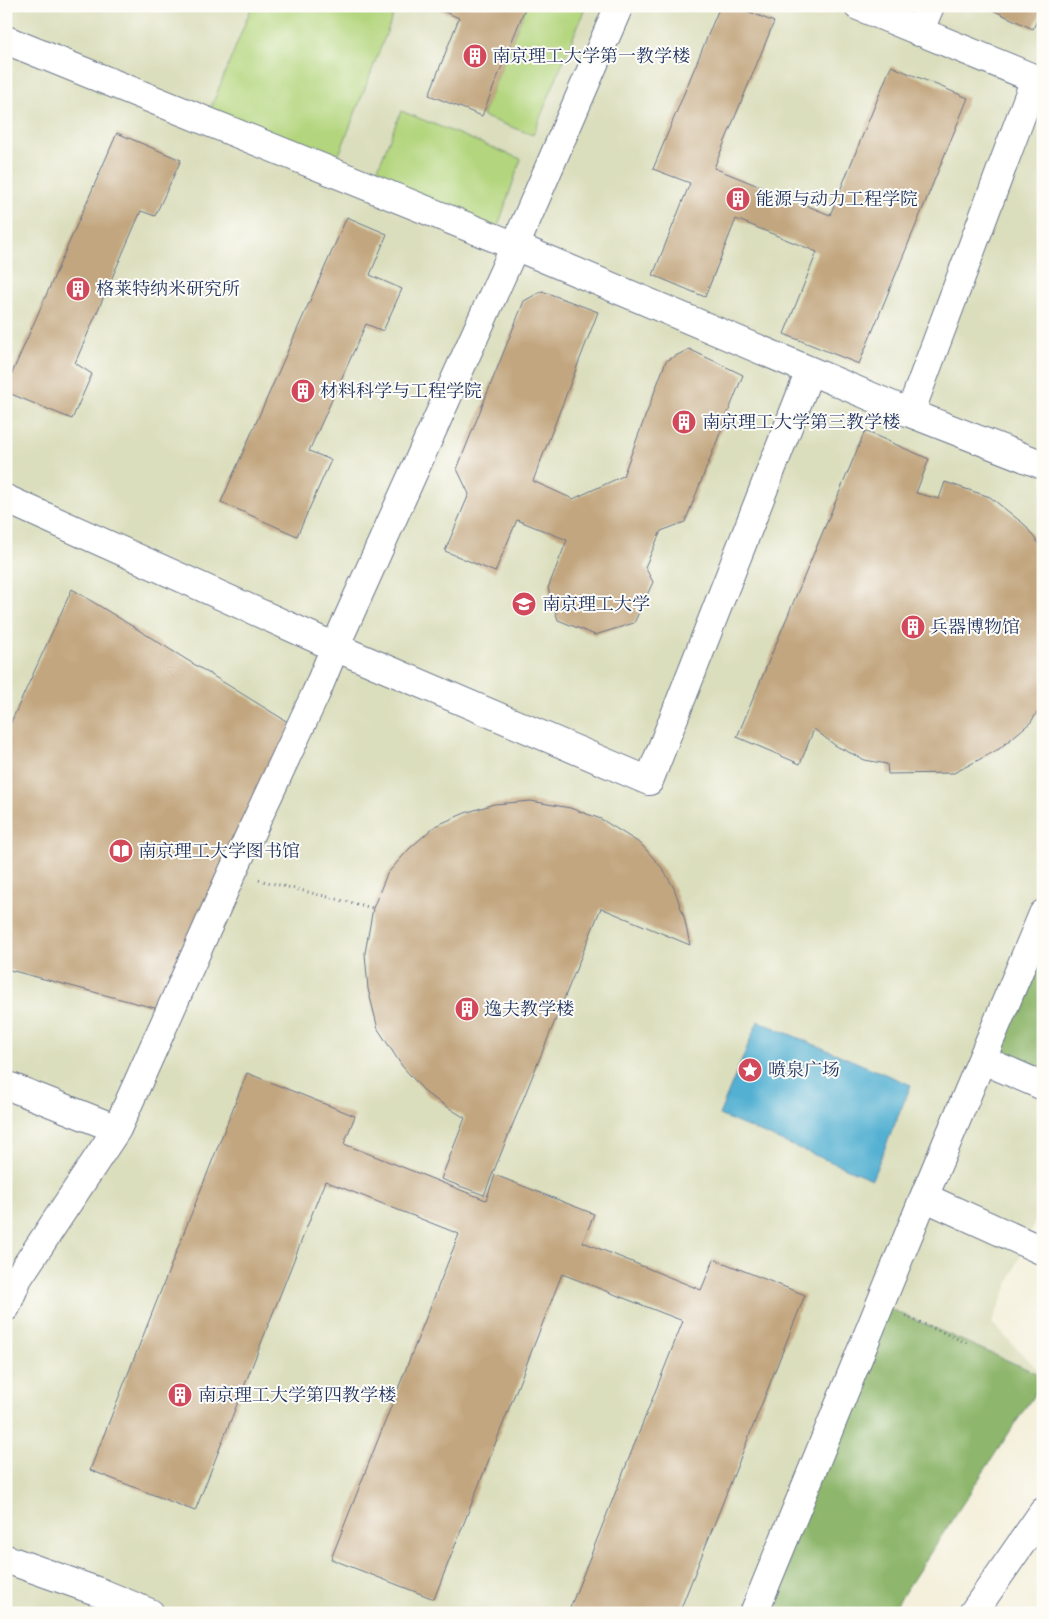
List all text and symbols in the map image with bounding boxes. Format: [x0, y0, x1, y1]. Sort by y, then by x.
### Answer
building icon: 南京理工大学第一教学楼 [462, 43, 488, 69]
place label: 南京理工大学第一教学楼 [492, 46, 690, 66]
building icon: 能源与动力工程学院 [725, 186, 751, 212]
place label: 能源与动力工程学院 [756, 189, 918, 209]
building icon: 格莱特纳米研究所 [65, 276, 91, 302]
place label: 格莱特纳米研究所 [96, 279, 240, 299]
building icon: 材料科学与工程学院 [290, 378, 316, 404]
place label: 材料科学与工程学院 [320, 381, 482, 401]
building icon: 南京理工大学第三教学楼 [671, 409, 697, 435]
place label: 南京理工大学第三教学楼 [702, 412, 900, 432]
school or university icon: 南京理工大学 [511, 591, 537, 617]
place label: 南京理工大学 [542, 594, 650, 614]
building icon: 兵器博物馆 [900, 614, 926, 640]
place label: 兵器博物馆 [930, 617, 1020, 637]
library icon: 南京理工大学图书馆 [108, 838, 134, 864]
place label: 南京理工大学图书馆 [138, 841, 300, 861]
building icon: 逸夫教学楼 [454, 996, 480, 1022]
place label: 逸夫教学楼 [484, 999, 574, 1019]
place icon: 喷泉广场 [737, 1057, 763, 1083]
place label: 喷泉广场 [768, 1060, 840, 1080]
building icon: 南京理工大学第四教学楼 [167, 1382, 193, 1408]
place label: 南京理工大学第四教学楼 [198, 1385, 396, 1405]

